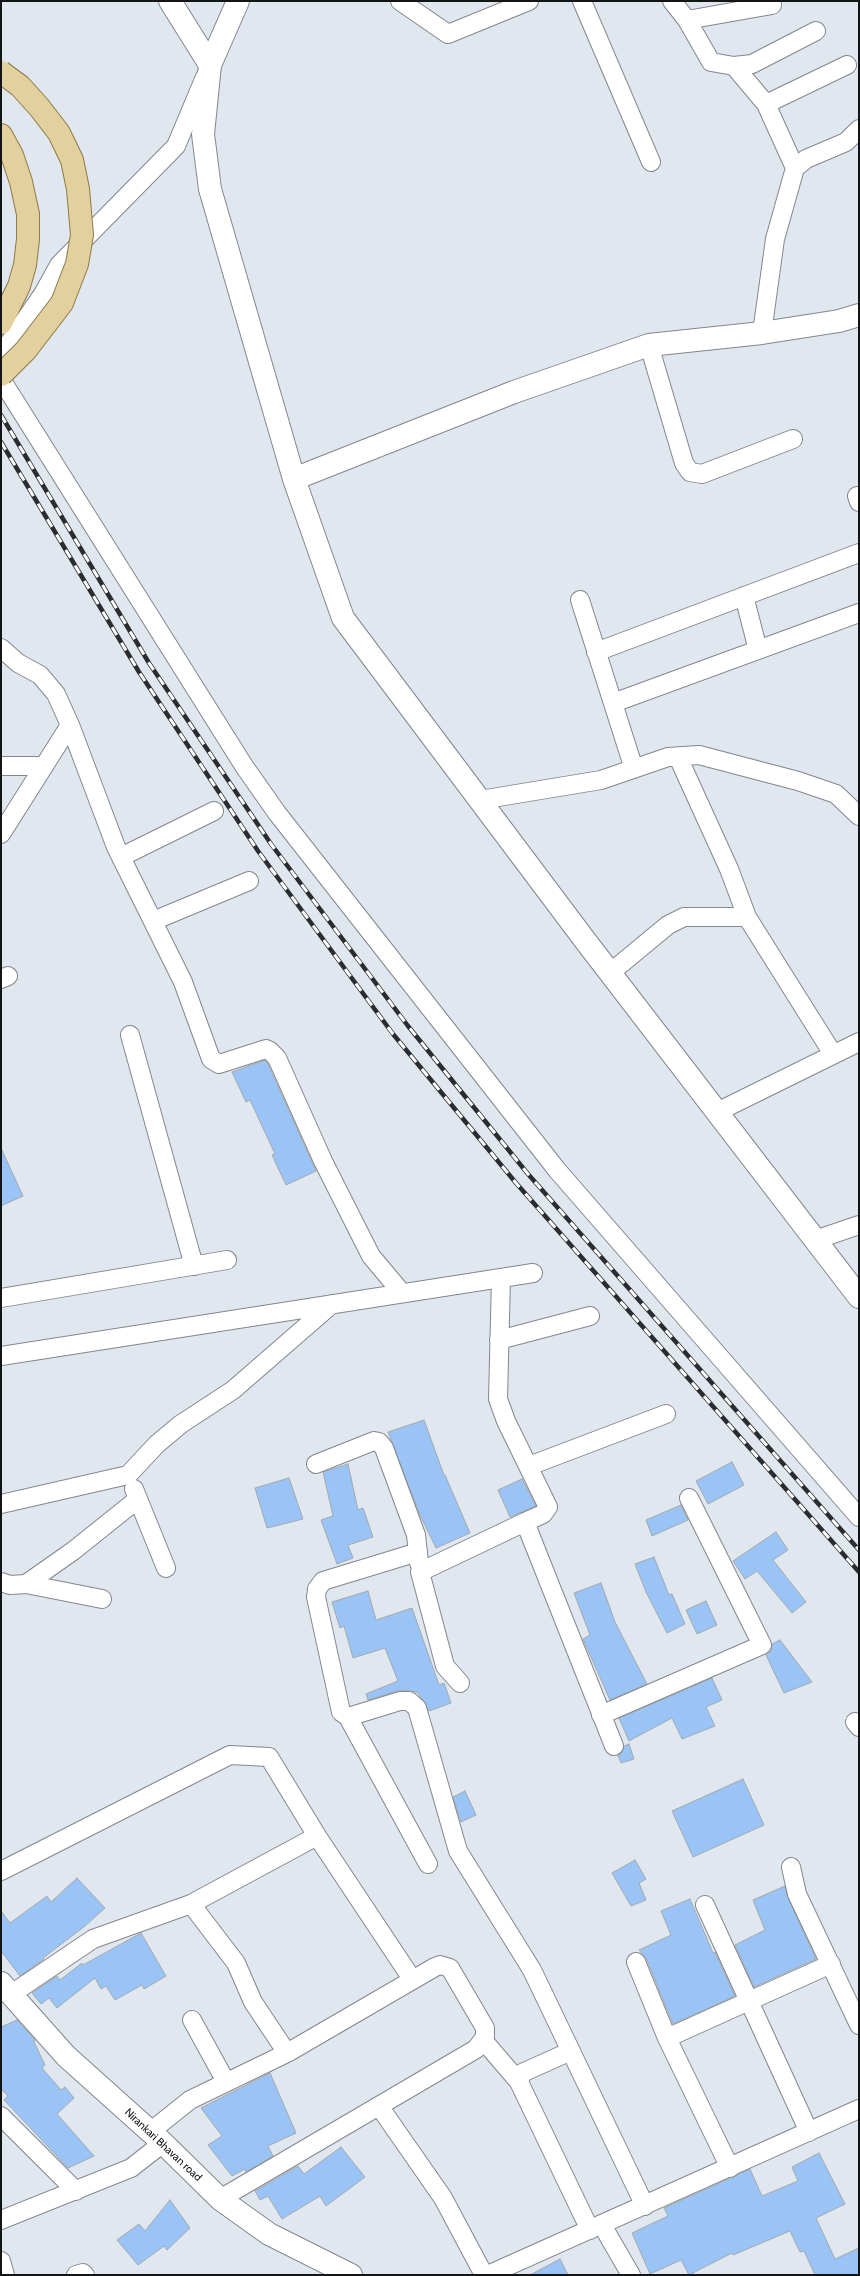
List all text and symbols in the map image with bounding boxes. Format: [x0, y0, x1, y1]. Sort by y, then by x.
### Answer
street label: Nirankari Bhavan road [122, 2106, 204, 2184]

